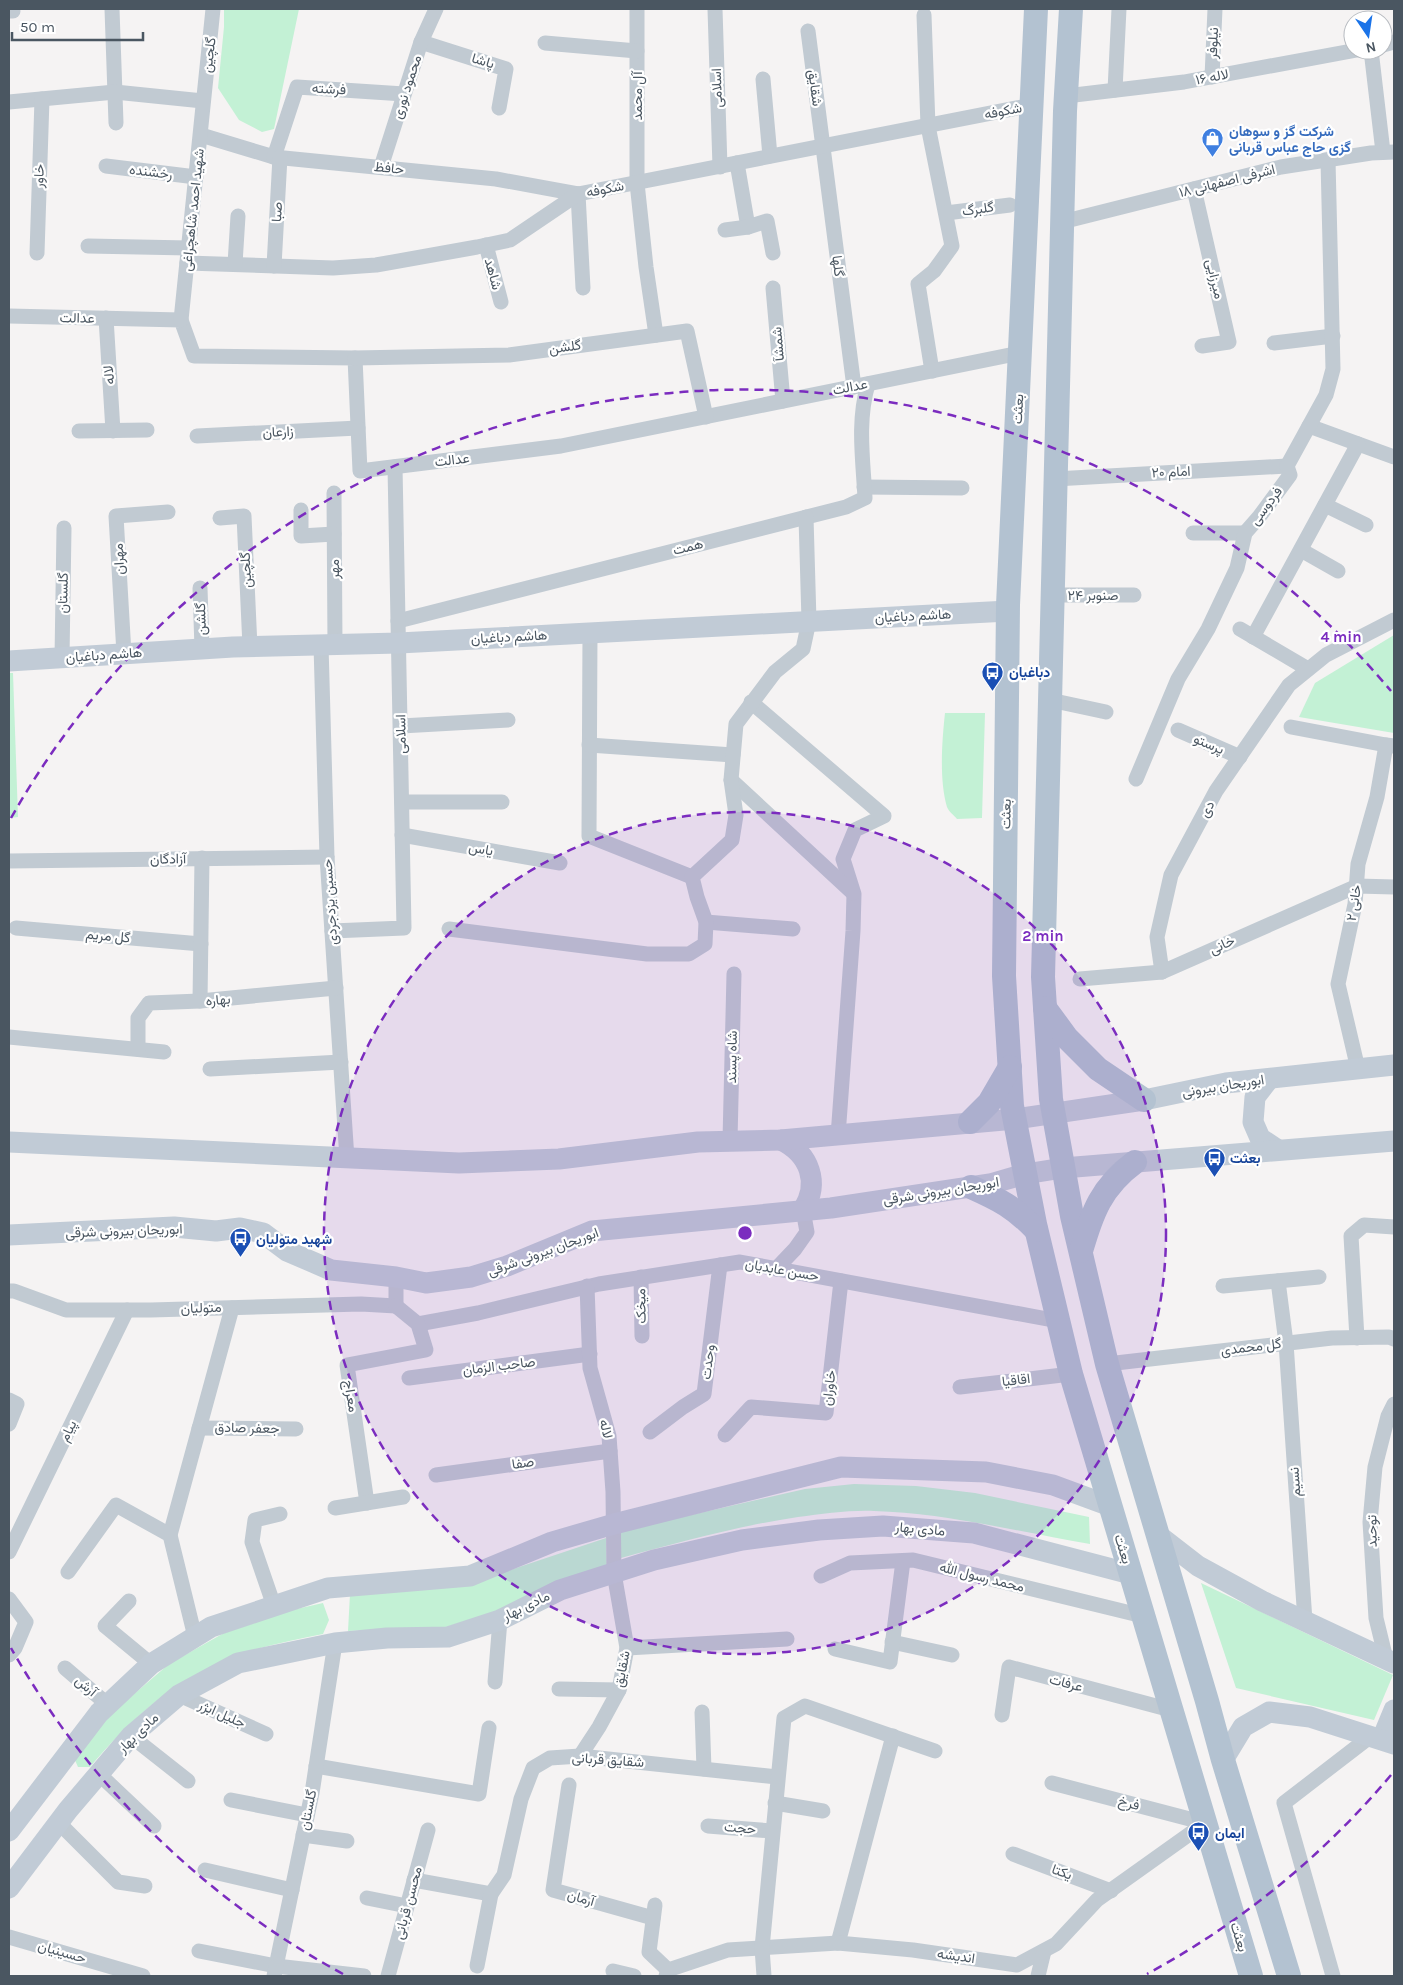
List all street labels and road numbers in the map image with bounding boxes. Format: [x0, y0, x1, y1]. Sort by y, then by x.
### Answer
street label: نیلوفر [1204, 27, 1222, 60]
street label: گلچین [198, 36, 221, 74]
street label: پاشا [469, 50, 496, 73]
street label: محمود نوری [389, 53, 425, 121]
street label: لاله ۱۶ [1194, 65, 1230, 89]
street label: اسلامی [708, 68, 726, 108]
street label: شقایق [804, 69, 826, 107]
street label: آل محمد [629, 70, 647, 120]
street label: فرشته [311, 80, 347, 98]
street label: شکوفه [983, 99, 1023, 123]
street label: شهید احمد شاهچراغی [178, 148, 209, 272]
street label: حافظ [373, 158, 405, 178]
street label: رخشنده [128, 161, 174, 183]
street label: اشرفی اصفهانی ۱۸ [1177, 161, 1277, 201]
street label: خاور [30, 164, 48, 189]
street label: شکوفه [585, 177, 625, 201]
street label: گلبرگ [961, 198, 995, 220]
street label: صبا [268, 201, 286, 223]
street label: گلها [828, 254, 848, 278]
street label: شاهد [481, 256, 505, 292]
street label: میرزایی [1202, 257, 1228, 301]
street label: عدالت [59, 309, 95, 327]
street label: شمشآ [768, 326, 788, 363]
street label: گلشن [548, 336, 582, 358]
street label: لاله [100, 365, 118, 385]
street label: عدالت [831, 375, 869, 399]
street label: بعثت [1009, 393, 1027, 425]
street label: زارعان [262, 423, 294, 441]
street label: عدالت [434, 449, 470, 471]
street label: امام ۲۰ [1151, 462, 1191, 482]
street label: فردوسی [1246, 483, 1286, 529]
street label: همت [671, 535, 705, 559]
street label: مهران [110, 543, 128, 575]
street label: گلچین [237, 552, 256, 588]
street label: مهر [326, 559, 343, 580]
street label: گلستان [54, 572, 72, 614]
street label: صنوبر ۲۴ [1068, 587, 1119, 604]
street label: گلشن [192, 602, 210, 636]
street label: هاشم دباغیان [874, 605, 952, 626]
street label: هاشم دباغیان [470, 626, 548, 647]
street label: هاشم دباغیان [65, 644, 143, 666]
street label: اسلامی [392, 714, 410, 754]
street label: پرستو [1191, 730, 1227, 759]
street label: دی [1196, 797, 1219, 820]
street label: بعثت [997, 799, 1015, 829]
street label: یاس [467, 838, 495, 860]
street label: آزادگان [150, 850, 188, 868]
street label: حسین یزدجردی [319, 858, 341, 946]
street label: خانی ۲ [1343, 884, 1365, 922]
street label: گل مریم [85, 926, 131, 946]
street label: خانی [1207, 932, 1237, 958]
street label: بهاره [205, 990, 231, 1010]
street label: شاه پسند [723, 1030, 742, 1084]
street label: ابوریحان بیرونی [1181, 1071, 1265, 1101]
street label: ابوریحان بیرونی شرقی [882, 1173, 1000, 1209]
street label: ابوریحان بیرونی شرقی [65, 1220, 183, 1242]
street label: ابوریحان بیرونی شرقی [485, 1224, 601, 1280]
street label: حسن عابدیان [744, 1255, 820, 1285]
street label: میخک [632, 1288, 650, 1324]
street label: متولیان [180, 1299, 222, 1317]
street label: گل محمدی [1220, 1335, 1282, 1359]
street label: وحدت [697, 1343, 719, 1381]
street label: صاحب الزمان [462, 1353, 537, 1379]
street label: خاوران [818, 1369, 840, 1407]
street label: اقاقیا [1001, 1370, 1031, 1390]
street label: معراج [338, 1379, 362, 1414]
street label: پیام [56, 1417, 81, 1445]
street label: لاله [596, 1418, 616, 1440]
street label: جعفر صادق [214, 1419, 280, 1437]
street label: صفا [511, 1453, 536, 1473]
street label: نسیم [1285, 1467, 1305, 1497]
street label: توحید [1363, 1515, 1381, 1547]
street label: مادی بهار [893, 1518, 946, 1540]
street label: بعثت [1110, 1532, 1136, 1566]
street label: محمد رسول الله [938, 1558, 1026, 1597]
street label: مادی بهار [499, 1587, 552, 1625]
street label: شقایق [610, 1649, 634, 1689]
street label: عرفات [1047, 1670, 1085, 1696]
street label: آرش [72, 1672, 102, 1701]
street label: جلیل ابژر [195, 1696, 248, 1732]
street label: مادی بهار [113, 1709, 162, 1757]
street label: شقایق قربانی [571, 1749, 645, 1771]
street label: گلستان [296, 1788, 320, 1832]
street label: فرخ [1116, 1792, 1141, 1816]
street label: حجت [723, 1818, 757, 1838]
street label: یکتا [1049, 1860, 1075, 1884]
street label: محسن قربانی [390, 1865, 426, 1941]
street label: آرمان [565, 1886, 598, 1910]
street label: بعثت [1226, 1920, 1252, 1954]
street label: حسینیان [36, 1937, 88, 1967]
street label: اندیشه [936, 1945, 976, 1967]

